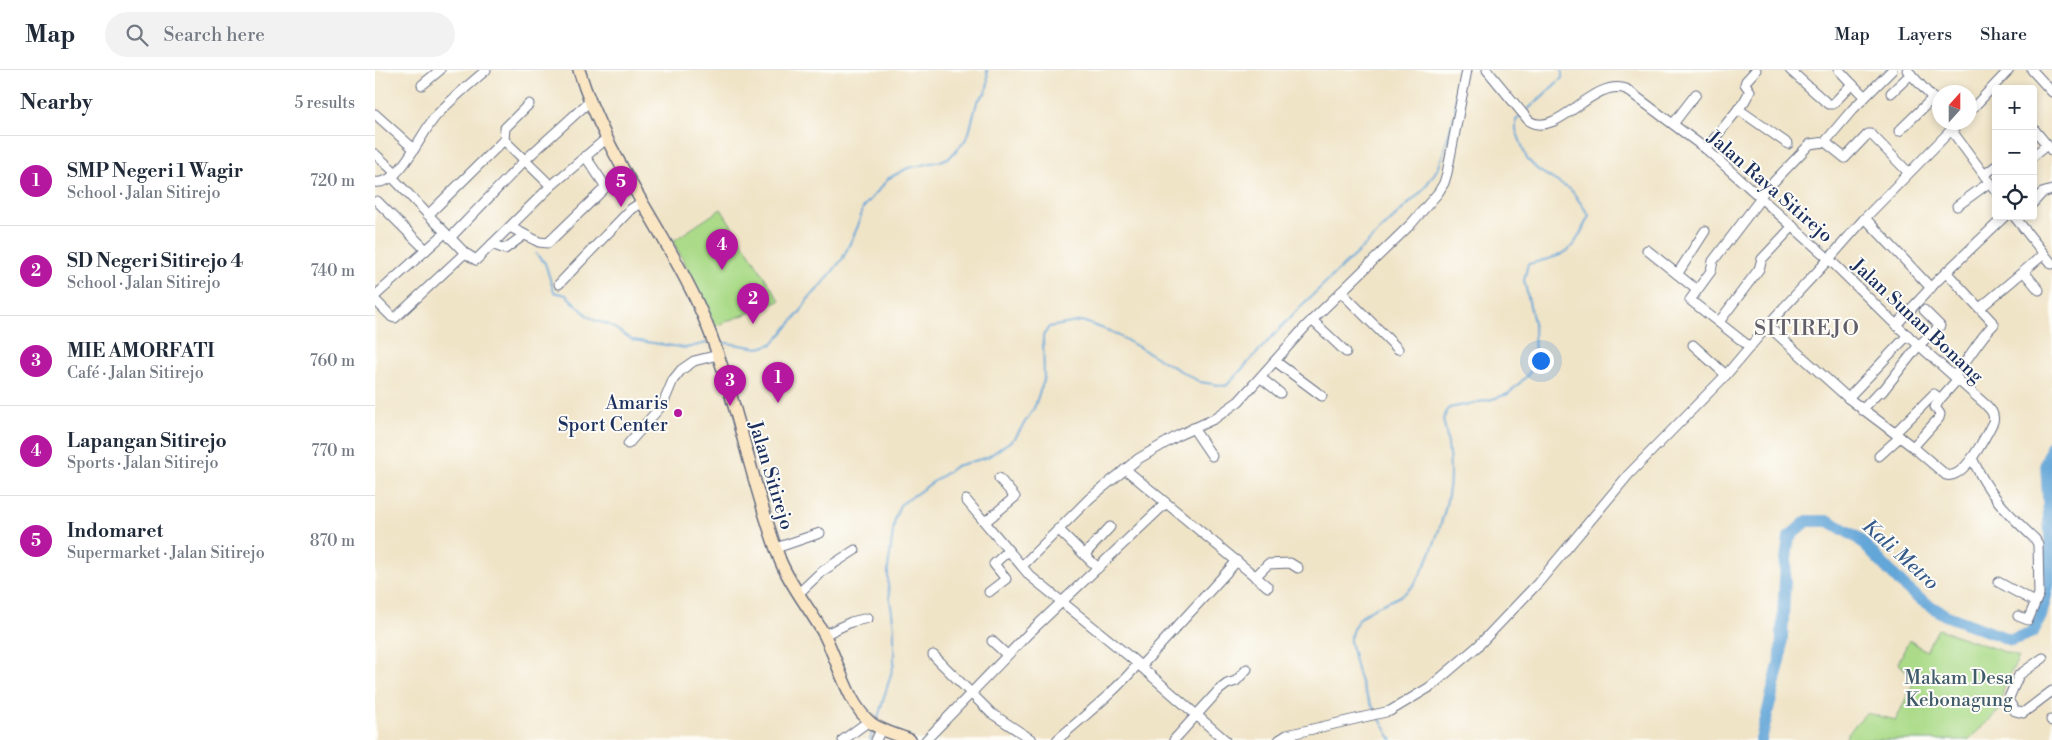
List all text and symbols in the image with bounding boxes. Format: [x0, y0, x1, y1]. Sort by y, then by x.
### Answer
search box [105, 12, 455, 57]
text: Map [25, 20, 75, 50]
icon: search [123, 21, 151, 49]
text: Search here [163, 23, 265, 47]
text: Map [1835, 23, 1870, 46]
text: Layers [1898, 23, 1952, 46]
text: Share [1980, 23, 2027, 46]
north arrow [1932, 85, 1977, 130]
map controls [1992, 85, 2037, 220]
button: + [1992, 85, 2037, 130]
text: Nearby [20, 90, 93, 116]
text: 5 results [294, 93, 355, 113]
street label: Jalan Raya Sitirejo [1702, 125, 1838, 248]
button: − [1992, 130, 2037, 175]
text: SMP Negeri 1 Wagir [67, 159, 243, 183]
pin: 5 [605, 166, 637, 207]
text: 1 [32, 171, 40, 191]
text: 720 m [310, 171, 355, 191]
button: locate [1992, 175, 2037, 220]
text: School · Jalan Sitirejo [67, 183, 221, 203]
pin: 4 [706, 229, 738, 270]
text: SD Negeri Sitirejo 4 [67, 249, 243, 273]
street label: Jalan Sunan Bonang [1845, 253, 1989, 388]
text: 2 [31, 261, 41, 281]
text: 740 m [310, 261, 355, 281]
text: School · Jalan Sitirejo [67, 273, 221, 293]
pin: 2 [737, 283, 769, 324]
district label: SITIREJO [1754, 316, 1860, 342]
text: MIE AMORFATI [67, 339, 215, 363]
your location [1528, 348, 1554, 374]
text: 3 [31, 351, 41, 371]
text: 760 m [310, 351, 355, 371]
pin: 1 [762, 362, 794, 403]
text: Café · Jalan Sitirejo [67, 363, 204, 383]
pin: 3 [714, 365, 746, 406]
place label: Amaris Sport Center [558, 391, 668, 437]
marker: Amaris Sport Center [672, 407, 684, 419]
street label: Jalan Sitirejo [743, 417, 799, 533]
text: Lapangan Sitirejo [67, 429, 227, 453]
text: 4 [31, 441, 41, 461]
text: 770 m [311, 441, 355, 461]
text: Sports · Jalan Sitirejo [67, 453, 219, 473]
water label: Kali Metro [1857, 514, 1943, 596]
text: Indomaret [67, 519, 163, 543]
text: 5 [31, 531, 41, 551]
text: 870 m [310, 531, 355, 551]
text: Supermarket · Jalan Sitirejo [67, 543, 265, 563]
park label: Makam Desa Kebonagung [1904, 666, 2014, 712]

